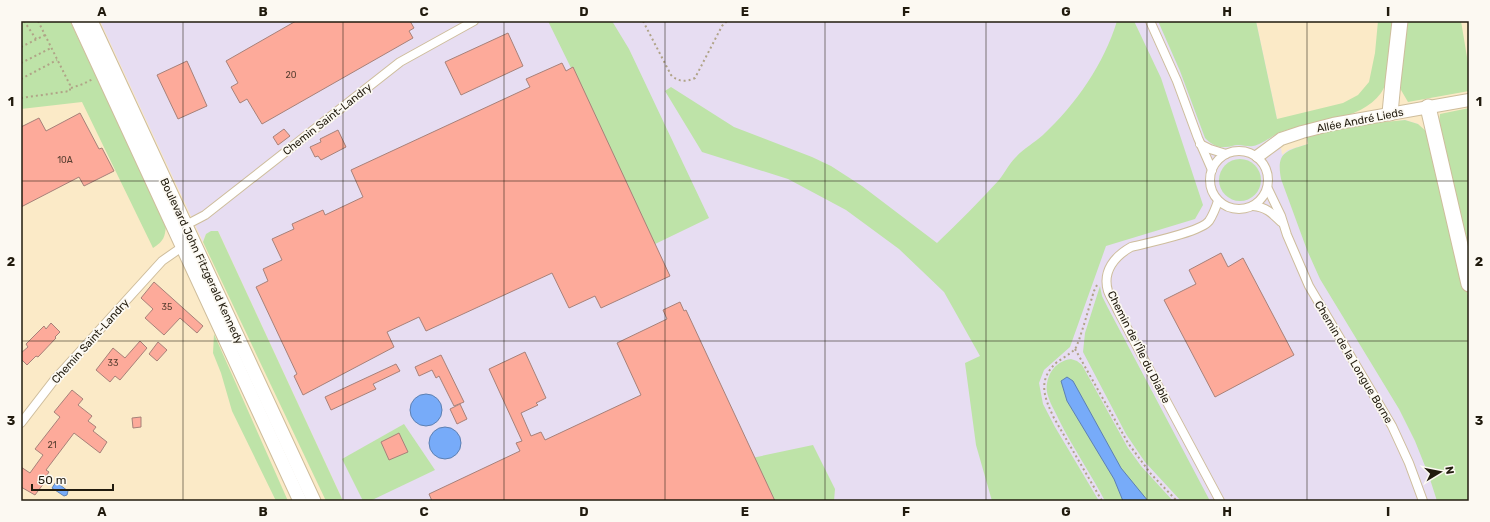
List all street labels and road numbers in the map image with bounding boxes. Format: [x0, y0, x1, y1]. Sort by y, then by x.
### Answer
street label: Chemin Saint-Landry [280, 81, 374, 158]
street label: Allée André Lieds [1316, 106, 1405, 135]
street label: Boulevard John Fitzgerald Kennedy [157, 176, 246, 346]
street label: Chemin de l'Île du Diable [1104, 289, 1173, 406]
street label: Chemin Saint-Landry [49, 296, 132, 386]
street label: Chemin de la Longue Borne [1312, 299, 1395, 426]

